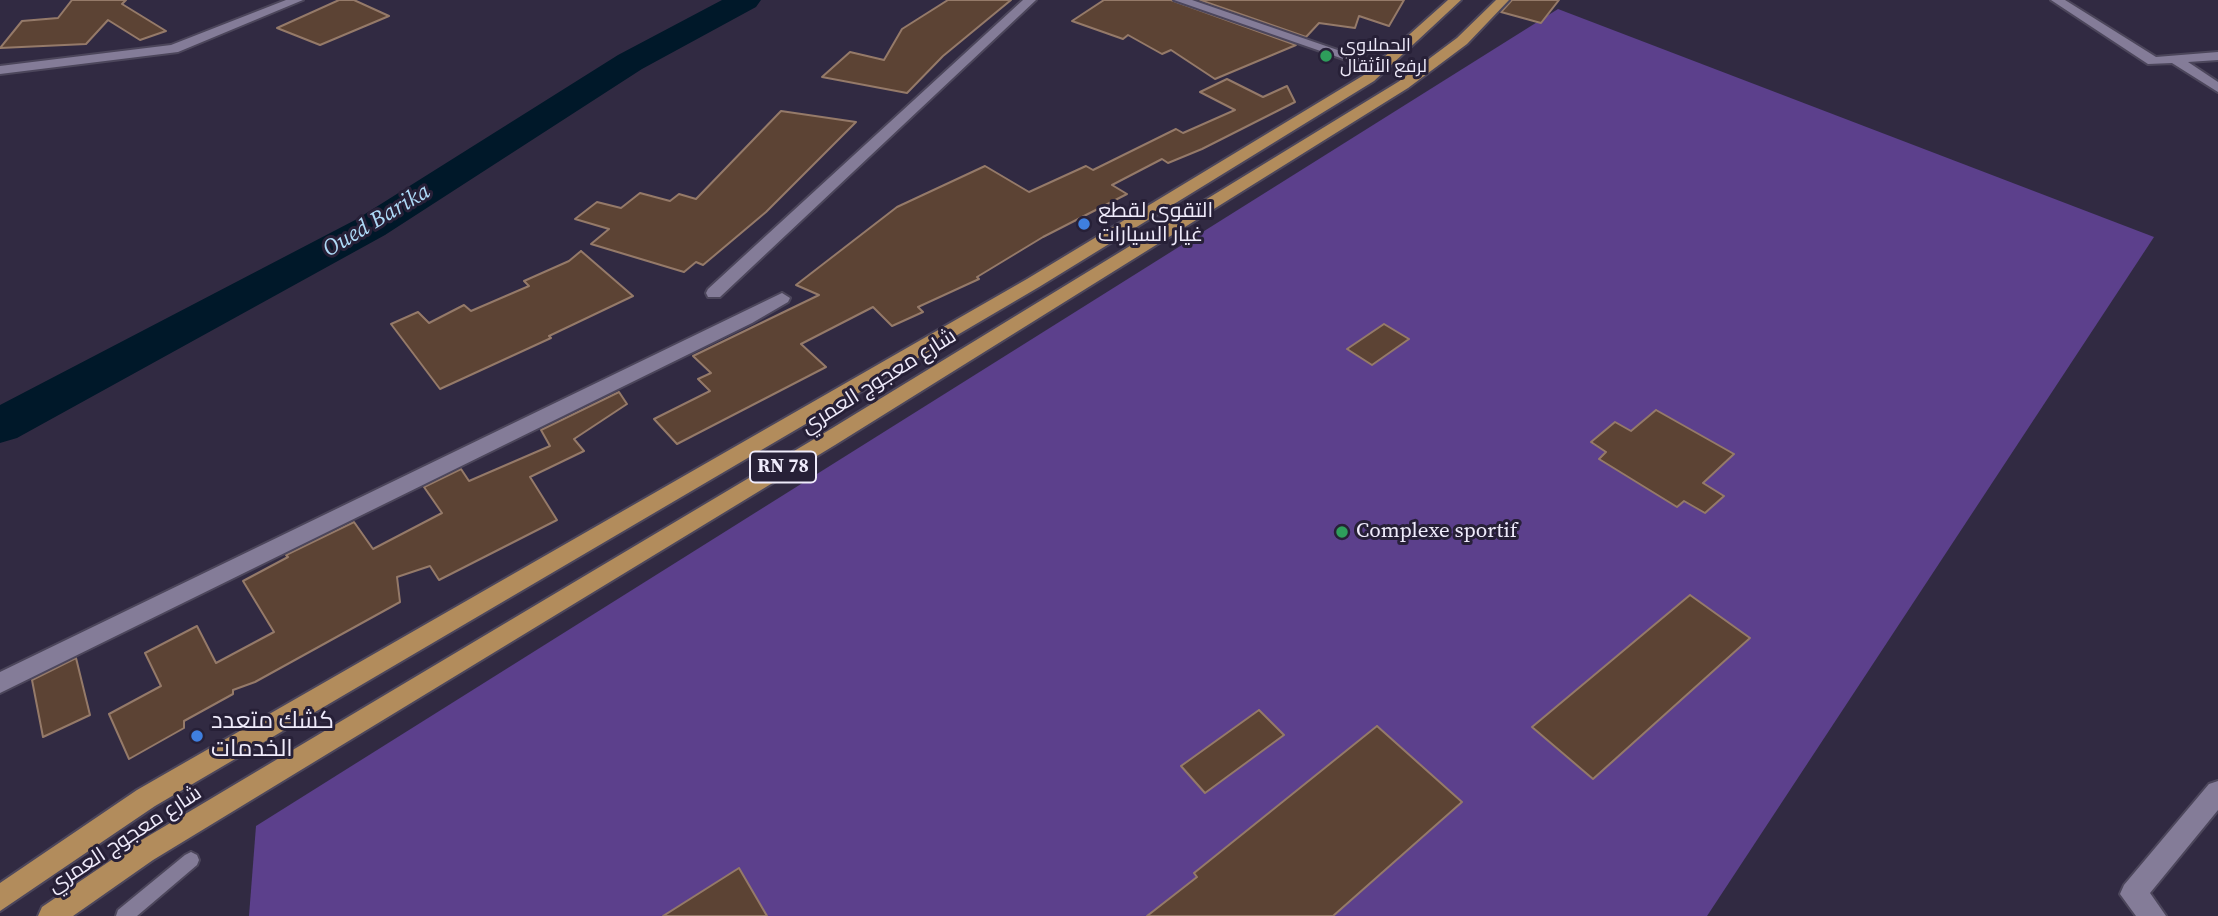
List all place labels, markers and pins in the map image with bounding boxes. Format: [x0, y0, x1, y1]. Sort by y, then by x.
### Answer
place label: الحملاوي لرفع الأثقال [1340, 35, 1427, 78]
marker: الحملاوي لرفع الأثقال [1318, 48, 1334, 64]
place label: التقوى لقطع غيار السيارات [1098, 199, 1213, 249]
marker: التقوى لقطع غيار السيارات [1076, 216, 1092, 232]
place label: Complexe sportif [1356, 519, 1517, 545]
marker: Complexe sportif [1334, 524, 1350, 540]
place label: كشك متعدد الخدمات [211, 708, 334, 764]
marker: كشك متعدد الخدمات [189, 728, 205, 744]

